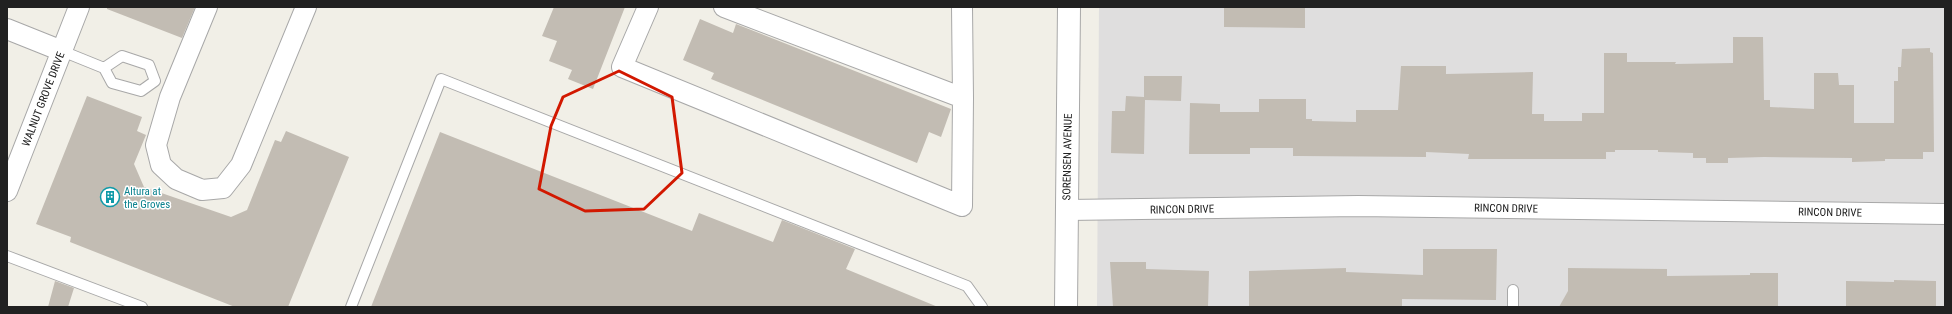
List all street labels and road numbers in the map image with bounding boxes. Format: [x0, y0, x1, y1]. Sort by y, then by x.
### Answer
street label: WALNUT GROVE DRIVE [19, 50, 68, 148]
street label: SORENSEN AVENUE [1060, 113, 1075, 201]
street label: RINCON DRIVE [1474, 201, 1539, 216]
street label: RINCON DRIVE [1150, 202, 1215, 217]
street label: RINCON DRIVE [1798, 205, 1863, 220]

